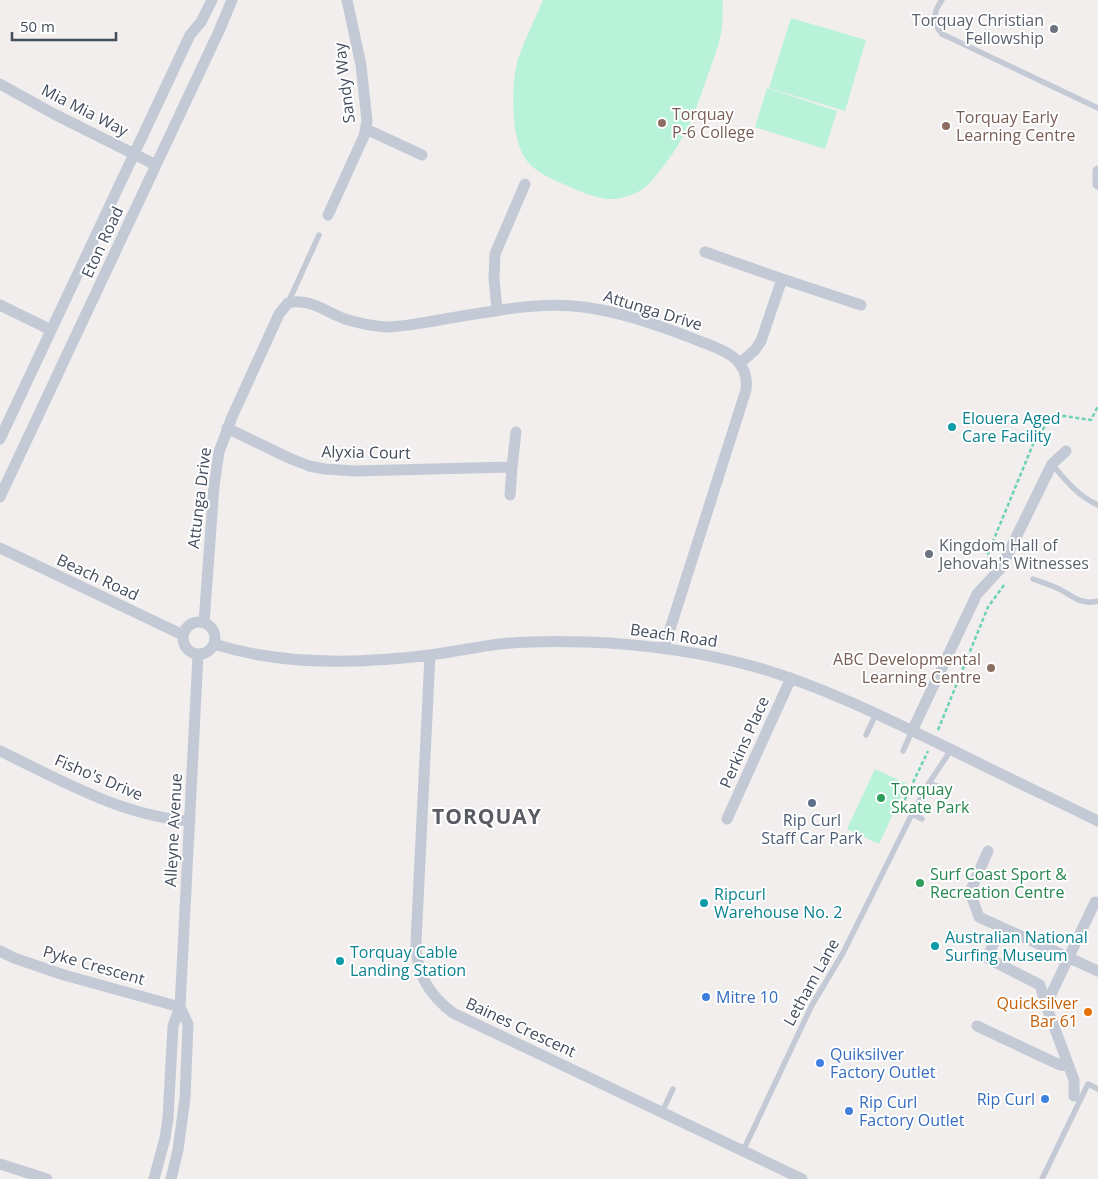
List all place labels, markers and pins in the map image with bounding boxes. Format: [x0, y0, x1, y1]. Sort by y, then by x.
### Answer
place label: Torquay Christian Fellowship [912, 9, 1044, 49]
marker: Torquay Christian Fellowship [1048, 23, 1060, 35]
place label: Torquay P-6 College [672, 103, 755, 143]
place label: Torquay Early Learning Centre [956, 106, 1075, 146]
marker: Torquay P-6 College [656, 117, 668, 129]
marker: Torquay Early Learning Centre [940, 120, 952, 132]
place label: Elouera Aged Care Facility [962, 407, 1061, 447]
marker: Elouera Aged Care Facility [946, 421, 958, 433]
place label: Kingdom Hall of Jehovah's Witnesses [937, 534, 1089, 574]
marker: Kingdom Hall of Jehovah's Witnesses [923, 548, 935, 560]
place label: ABC Developmental Learning Centre [833, 648, 981, 688]
marker: ABC Developmental Learning Centre [985, 662, 997, 674]
place label: Torquay Skate Park [891, 778, 970, 818]
marker: Torquay Skate Park [875, 792, 887, 804]
marker: Rip Curl Staff Car Park [806, 797, 818, 809]
place label: Rip Curl Staff Car Park [761, 809, 863, 849]
place label: Surf Coast Sport & Recreation Centre [930, 863, 1067, 903]
marker: Surf Coast Sport & Recreation Centre [914, 877, 926, 889]
place label: Ripcurl Warehouse No. 2 [714, 883, 842, 923]
marker: Ripcurl Warehouse No. 2 [698, 897, 710, 909]
place label: Australian National Surfing Museum [945, 926, 1088, 966]
marker: Australian National Surfing Museum [929, 940, 941, 952]
place label: Torquay Cable Landing Station [350, 941, 466, 981]
marker: Torquay Cable Landing Station [334, 955, 346, 967]
place label: Mitre 10 [716, 986, 778, 1008]
marker: Mitre 10 [700, 991, 712, 1003]
place label: Quicksilver Bar 61 [996, 992, 1078, 1032]
marker: Quicksilver Bar 61 [1082, 1006, 1094, 1018]
place label: Quiksilver Factory Outlet [830, 1043, 936, 1083]
marker: Quiksilver Factory Outlet [814, 1057, 826, 1069]
place label: Rip Curl [977, 1088, 1035, 1110]
place label: Rip Curl Factory Outlet [859, 1091, 965, 1131]
marker: Rip Curl [1039, 1093, 1051, 1105]
marker: Rip Curl Factory Outlet [843, 1105, 855, 1117]

